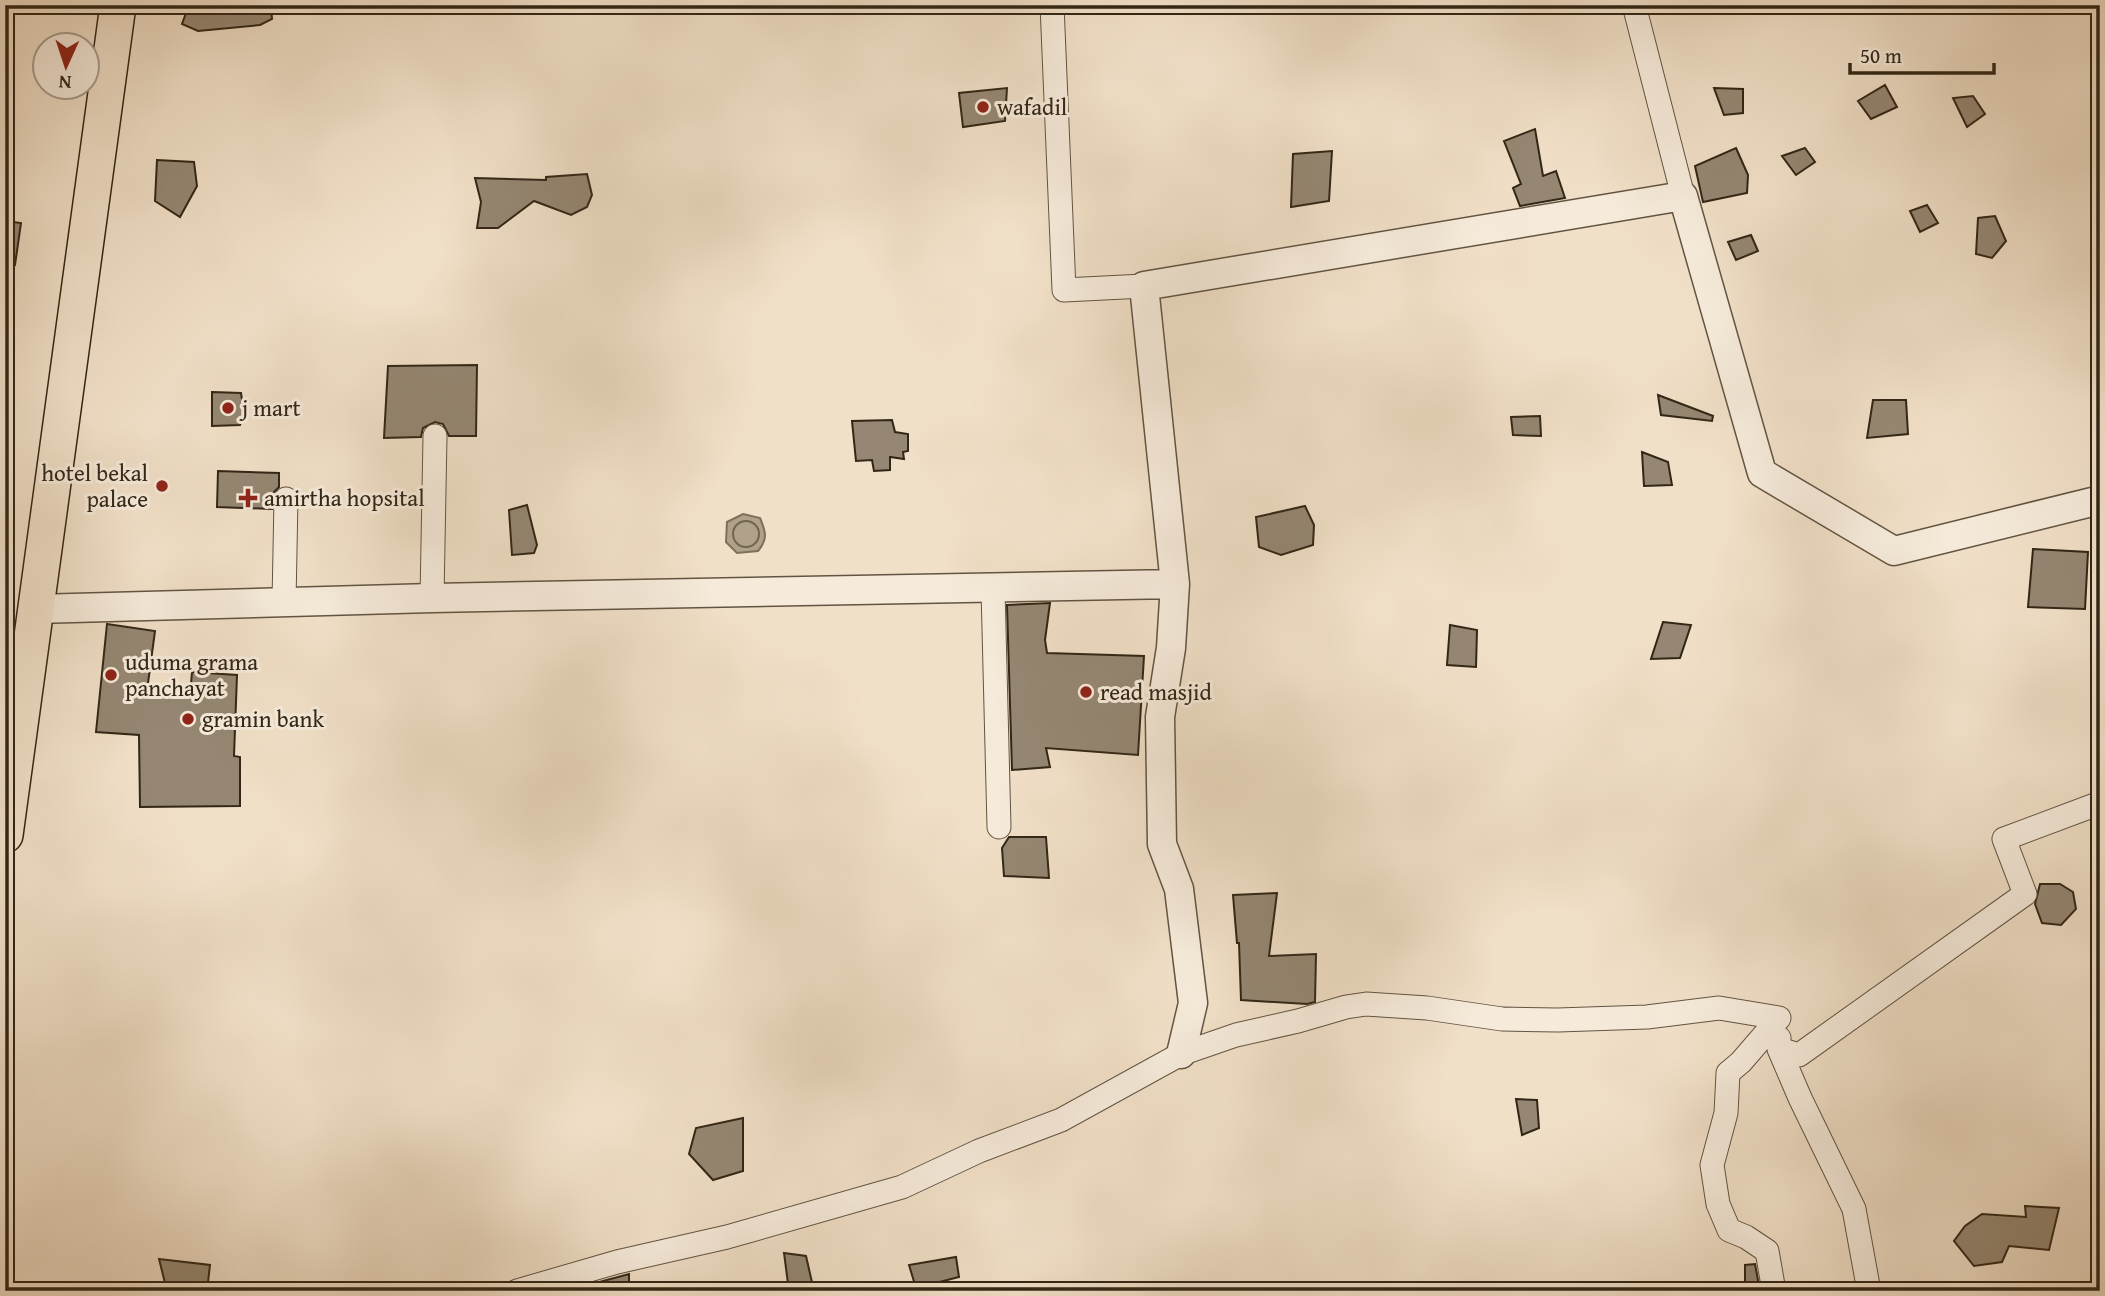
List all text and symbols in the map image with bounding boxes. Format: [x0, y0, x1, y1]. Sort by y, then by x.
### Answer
north arrow [32, 32, 102, 102]
scale bar [1850, 32, 1993, 76]
text: 50 m [1860, 40, 1902, 71]
text: N [58, 69, 72, 97]
place label: wafadil [997, 90, 1067, 123]
marker: wafadil [975, 99, 991, 115]
place label: j mart [239, 391, 301, 424]
marker: j mart [220, 400, 236, 416]
place label: hotel bekal palace [41, 456, 148, 515]
marker: hotel bekal palace [154, 478, 170, 494]
place label: amirtha hopsital [264, 481, 425, 514]
marker: amirtha hopsital [238, 488, 258, 508]
place label: uduma grama panchayat [125, 645, 258, 704]
marker: uduma grama panchayat [103, 667, 119, 683]
place label: read masjid [1100, 675, 1213, 708]
marker: read masjid [1078, 684, 1094, 700]
place label: gramin bank [202, 702, 324, 735]
marker: gramin bank [180, 711, 196, 727]

